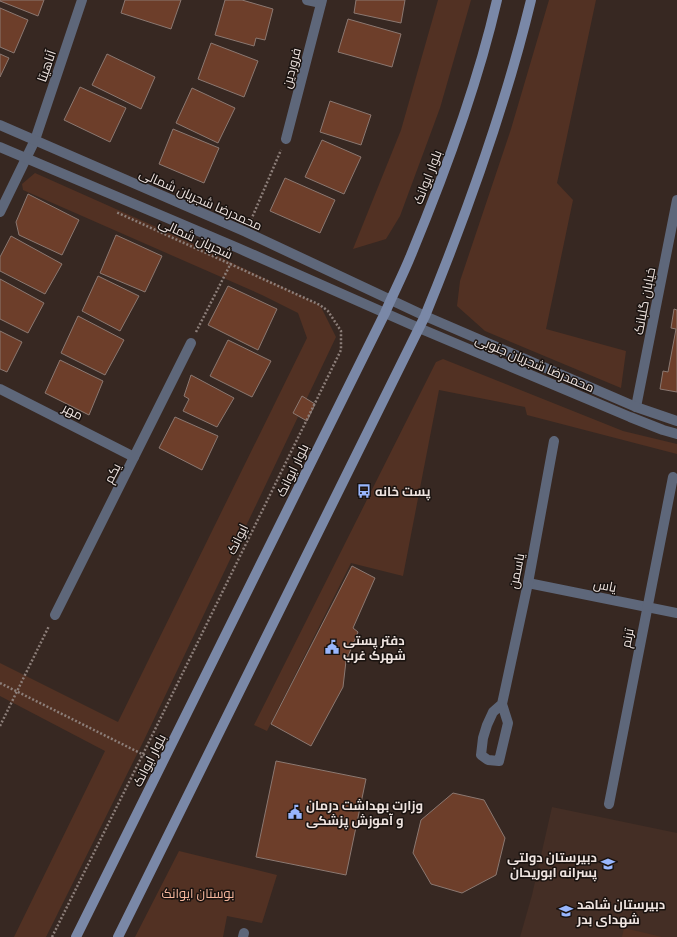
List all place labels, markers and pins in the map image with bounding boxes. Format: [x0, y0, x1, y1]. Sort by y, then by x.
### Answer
bus stop icon: پست خانه [356, 483, 372, 499]
place label: پست خانه [375, 484, 431, 501]
place label: دفتر پستی شهرک غرب [343, 633, 406, 664]
public building icon: دفتر پستی شهرک غرب [324, 639, 340, 655]
place label: وزارت بهداشت درمان و آموزش پزشکی [306, 798, 423, 830]
public building icon: وزارت بهداشت درمان و آموزش پزشکی [287, 804, 303, 820]
place label: دبیرستان دولتی پسرانه ابوریحان [507, 850, 597, 882]
school or university icon: دبیرستان دولتی پسرانه ابوریحان [600, 856, 616, 872]
place label: دبیرستان شاهد شهدای بدر [576, 897, 665, 928]
school or university icon: دبیرستان شاهد شهدای بدر [558, 903, 574, 919]

